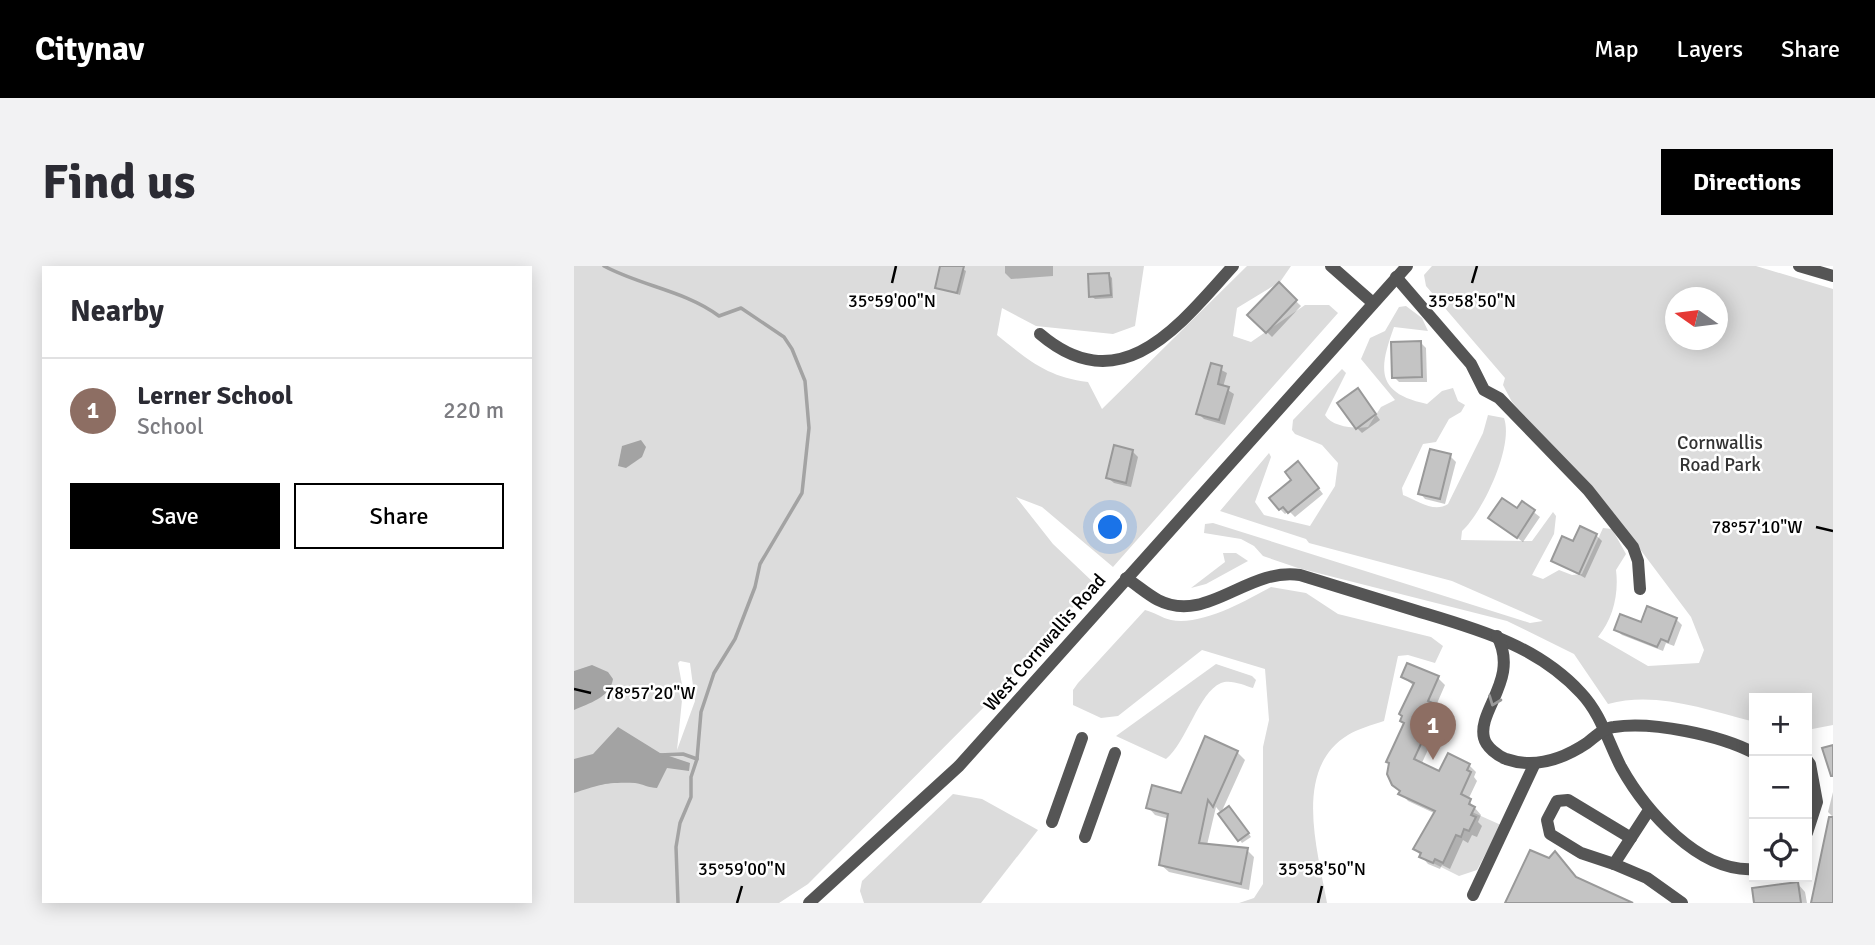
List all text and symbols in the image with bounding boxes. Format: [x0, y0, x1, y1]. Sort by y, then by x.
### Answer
text: Citynav [35, 29, 144, 70]
text: Map [1594, 34, 1639, 64]
text: Layers [1677, 34, 1743, 64]
text: Share [1781, 34, 1840, 64]
button: Directions [1661, 149, 1833, 215]
text: Find us [42, 152, 195, 212]
north arrow [1665, 287, 1728, 350]
text: 35°59'00"N [848, 290, 936, 312]
text: 35°58'50"N [1428, 290, 1516, 312]
text: Nearby [70, 293, 164, 330]
text: Lerner School [137, 380, 293, 412]
text: 1 [87, 396, 99, 425]
text: 220 m [443, 396, 504, 425]
text: School [137, 412, 204, 441]
park label: Cornwallis Road Park [1677, 431, 1763, 477]
button: Save [70, 483, 280, 549]
button: Share [294, 483, 504, 549]
your location [1093, 510, 1127, 544]
text: 78°57'10"W [1712, 516, 1802, 538]
street label: West Cornwallis Road [978, 569, 1111, 716]
text: 78°57'20"W [605, 682, 695, 704]
map controls [1749, 693, 1812, 882]
button: + [1749, 693, 1812, 756]
one-way arrow [1489, 694, 1503, 706]
pin: 1 [1410, 702, 1456, 760]
button: − [1749, 756, 1812, 819]
button: locate [1749, 819, 1812, 882]
text: 35°59'00"N [698, 858, 786, 880]
text: 35°58'50"N [1278, 858, 1366, 880]

